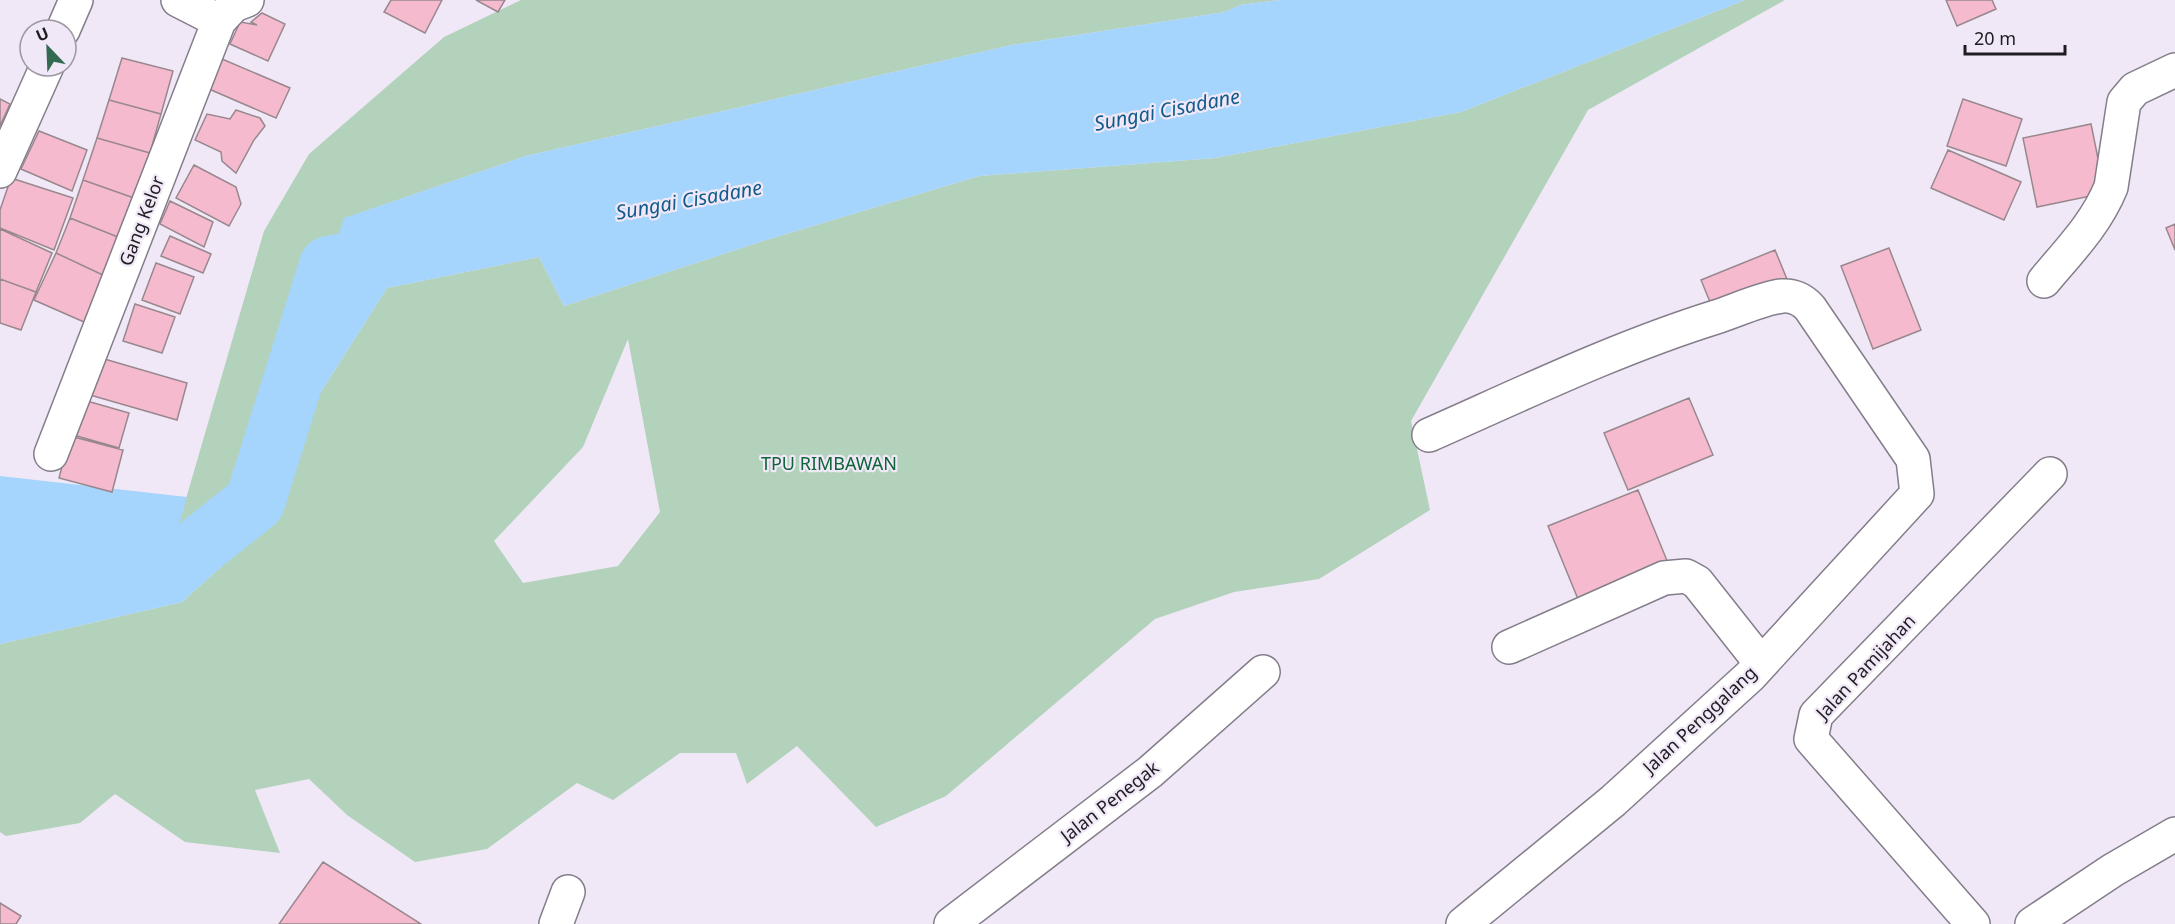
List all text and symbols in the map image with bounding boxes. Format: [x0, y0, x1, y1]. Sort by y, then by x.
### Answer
north arrow [18, 18, 78, 78]
scale bar [1965, 18, 2066, 56]
text: U [32, 22, 52, 47]
text: 20 m [1974, 26, 2016, 50]
water label: Sungai Cisadane [1092, 82, 1242, 137]
street label: Gang Kelor [113, 172, 169, 269]
water label: Sungai Cisadane [614, 173, 764, 226]
park label: TPU RIMBAWAN [761, 451, 897, 475]
street label: Jalan Pamijahan [1809, 609, 1920, 725]
street label: Jalan Penggalang [1636, 660, 1761, 780]
street label: Jalan Penegak [1054, 755, 1164, 848]

